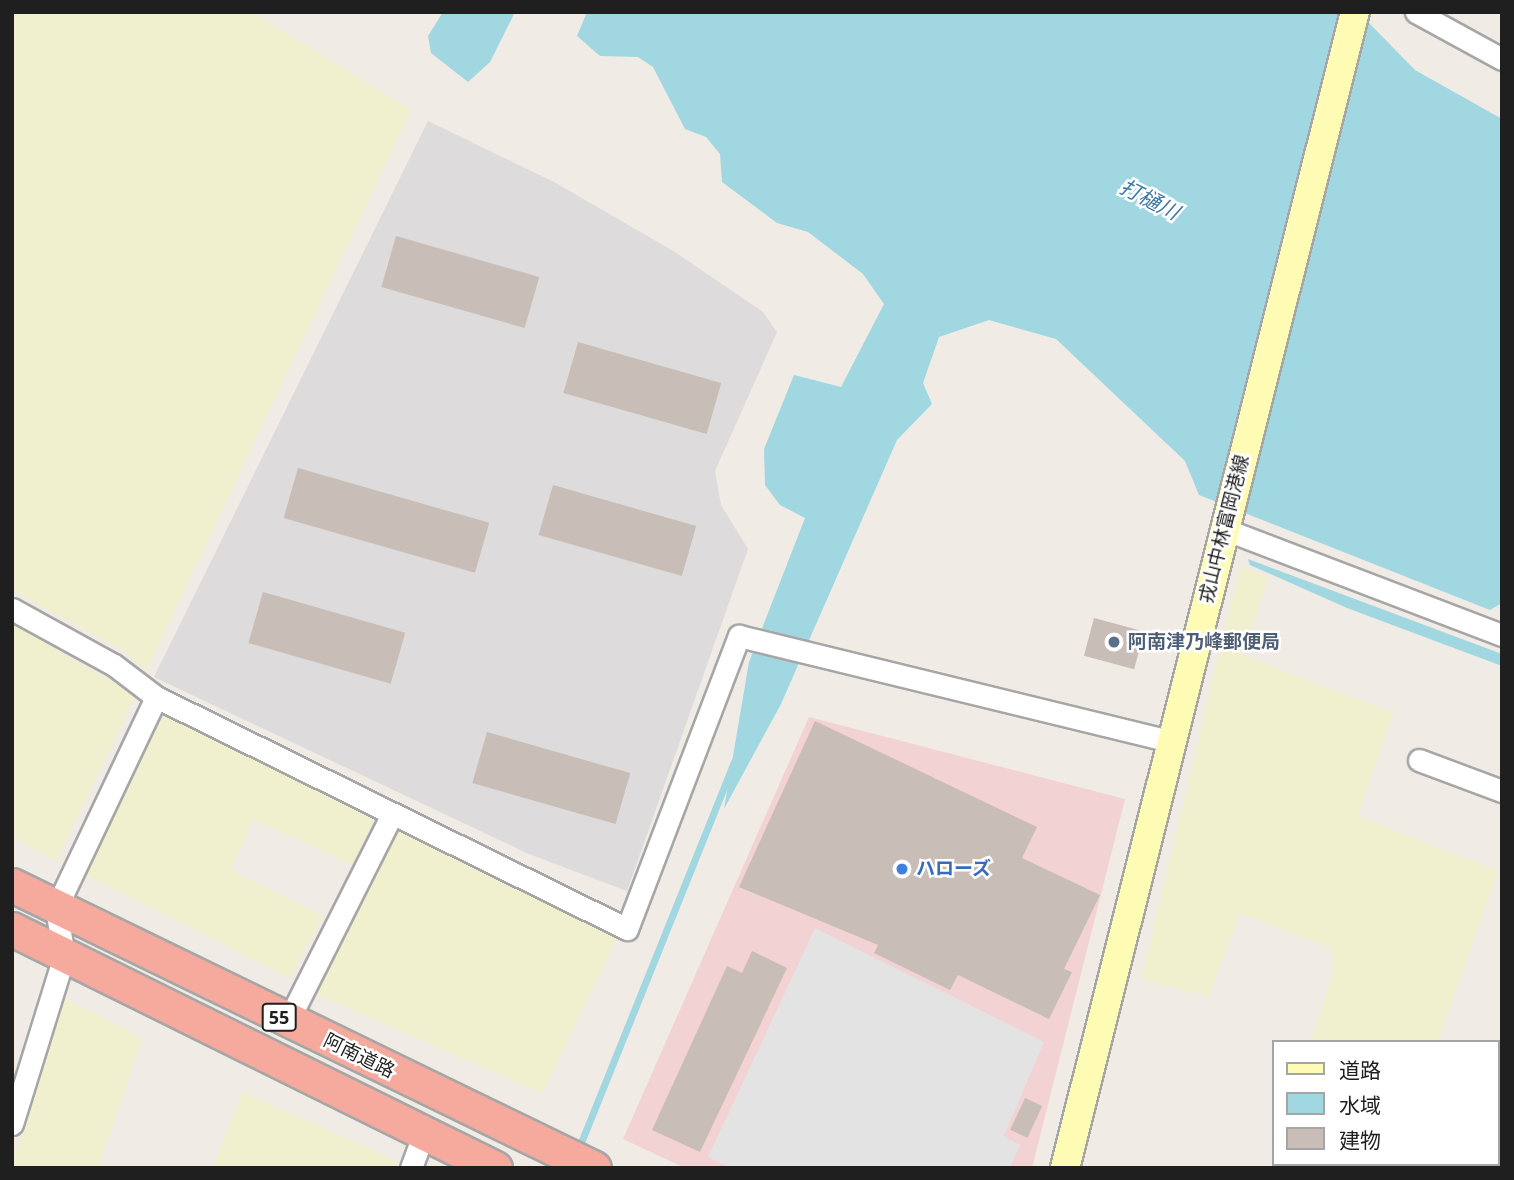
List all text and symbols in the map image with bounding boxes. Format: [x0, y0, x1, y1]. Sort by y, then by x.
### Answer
water label: 打樋川 [1116, 173, 1184, 225]
street label: 戎山中林富岡港線 [1195, 452, 1253, 606]
place label: 阿南津乃峰郵便局 [1128, 631, 1280, 653]
marker: 阿南津乃峰郵便局 [1106, 634, 1122, 650]
place label: ハローズ [916, 858, 992, 880]
marker: ハローズ [894, 861, 910, 877]
road number: 55 [262, 1002, 296, 1032]
street label: 阿南道路 [320, 1029, 398, 1083]
legend [1272, 1040, 1500, 1166]
text: 道路 [1339, 1056, 1381, 1084]
text: 水域 [1339, 1091, 1381, 1119]
text: 建物 [1339, 1126, 1381, 1154]

